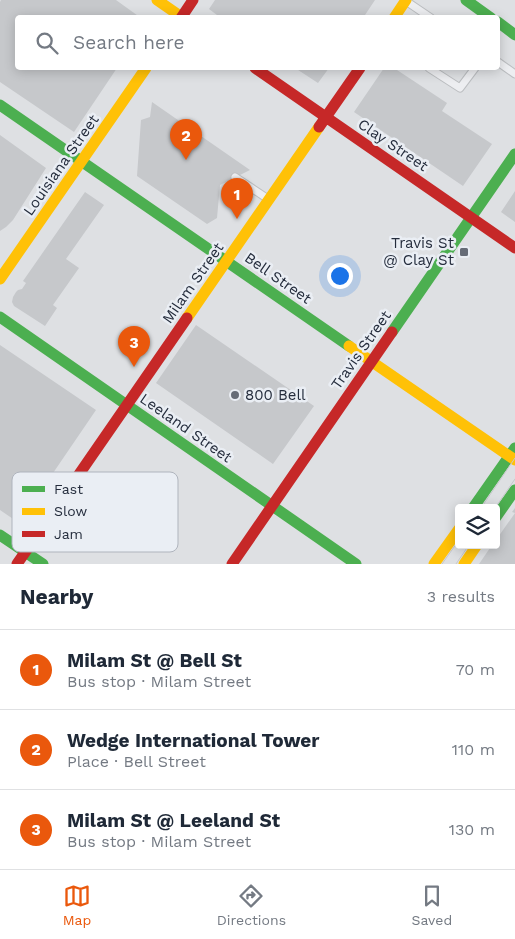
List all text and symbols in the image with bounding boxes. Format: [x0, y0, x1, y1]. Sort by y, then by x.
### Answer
search box [15, 15, 500, 70]
icon: search [33, 29, 61, 57]
text: Search here [73, 31, 184, 54]
street label: Louisiana Street [19, 110, 103, 219]
street label: Clay Street [355, 115, 432, 175]
pin: 2 [170, 119, 202, 160]
pin: 1 [221, 178, 253, 219]
place label: Travis St @ Clay St [383, 234, 455, 269]
street label: Milam Street [159, 239, 228, 327]
marker: Travis St @ Clay St [458, 246, 470, 258]
street label: Bell Street [241, 248, 315, 308]
your location [327, 263, 353, 289]
street label: Travis Street [327, 307, 395, 393]
pin: 3 [118, 326, 150, 367]
place label: 800 Bell [245, 386, 306, 404]
marker: 800 Bell [229, 389, 241, 401]
street label: Leeland Street [137, 390, 236, 467]
legend [12, 472, 178, 552]
text: Fast [54, 481, 83, 497]
text: Slow [54, 503, 87, 519]
map controls [455, 504, 500, 549]
button: layers [455, 504, 500, 549]
text: Jam [54, 526, 83, 542]
text: Nearby [20, 584, 93, 609]
text: 3 results [427, 587, 495, 606]
text: Milam St @ Bell St [67, 649, 242, 672]
text: 1 [33, 660, 39, 679]
text: 70 m [456, 660, 495, 679]
text: Bus stop · Milam Street [67, 672, 251, 691]
text: Wedge International Tower [67, 729, 319, 752]
text: 2 [31, 740, 41, 759]
text: 110 m [452, 740, 495, 759]
text: Place · Bell Street [67, 752, 206, 771]
text: Milam St @ Leeland St [67, 809, 280, 832]
text: 3 [31, 820, 41, 839]
text: 130 m [449, 820, 495, 839]
text: Bus stop · Milam Street [67, 832, 251, 851]
tab: Map [63, 882, 91, 928]
tab: Directions [217, 882, 286, 928]
tab: Saved [412, 882, 452, 928]

